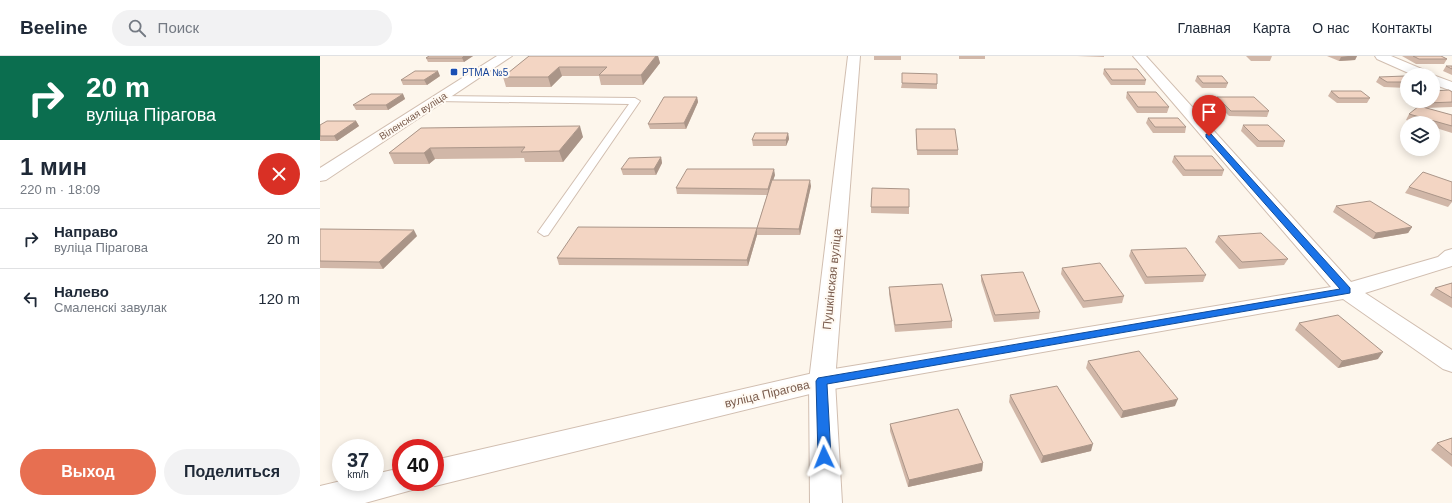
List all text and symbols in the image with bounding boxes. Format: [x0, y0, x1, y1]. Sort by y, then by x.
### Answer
search box [112, 10, 392, 46]
text: Beeline [20, 17, 88, 38]
icon: search [126, 17, 148, 39]
text: Поиск [158, 19, 199, 36]
text: Главная [1177, 20, 1231, 36]
text: Карта [1253, 20, 1290, 36]
text: О нас [1312, 20, 1350, 36]
text: Контакты [1372, 20, 1432, 36]
marker: РТМА №5 [449, 67, 459, 77]
place label: РТМА №5 [462, 67, 509, 78]
map controls [1400, 68, 1440, 156]
button: sound [1400, 68, 1440, 108]
icon: right [20, 72, 72, 124]
text: 20 m [86, 72, 150, 103]
street label: Віленская вуліца [377, 90, 449, 142]
pin [1192, 95, 1226, 136]
icon: arrive [1198, 101, 1220, 123]
text: вуліца Пірагова [86, 105, 216, 125]
button: layers [1400, 116, 1440, 156]
text: 1 мин [20, 153, 87, 180]
button: close [258, 153, 300, 195]
text: 220 m · 18:09 [20, 182, 100, 197]
text: Направо [54, 223, 118, 240]
street label: Пушкінская вуліца [820, 227, 844, 330]
icon: right [20, 228, 42, 250]
text: 20 m [267, 230, 300, 247]
text: вуліца Пірагова [54, 240, 148, 255]
text: Налево [54, 283, 109, 300]
icon: left [20, 288, 42, 310]
text: 120 m [258, 290, 300, 307]
text: Смаленскі завулак [54, 300, 167, 315]
street label: вуліца Пірагова [723, 377, 811, 411]
position arrow [803, 436, 845, 478]
speed limit sign: 40 [392, 439, 444, 491]
button: Выход [20, 449, 156, 495]
button: Поделиться [164, 449, 300, 495]
text: 37 [347, 449, 369, 471]
text: km/h [347, 469, 369, 480]

